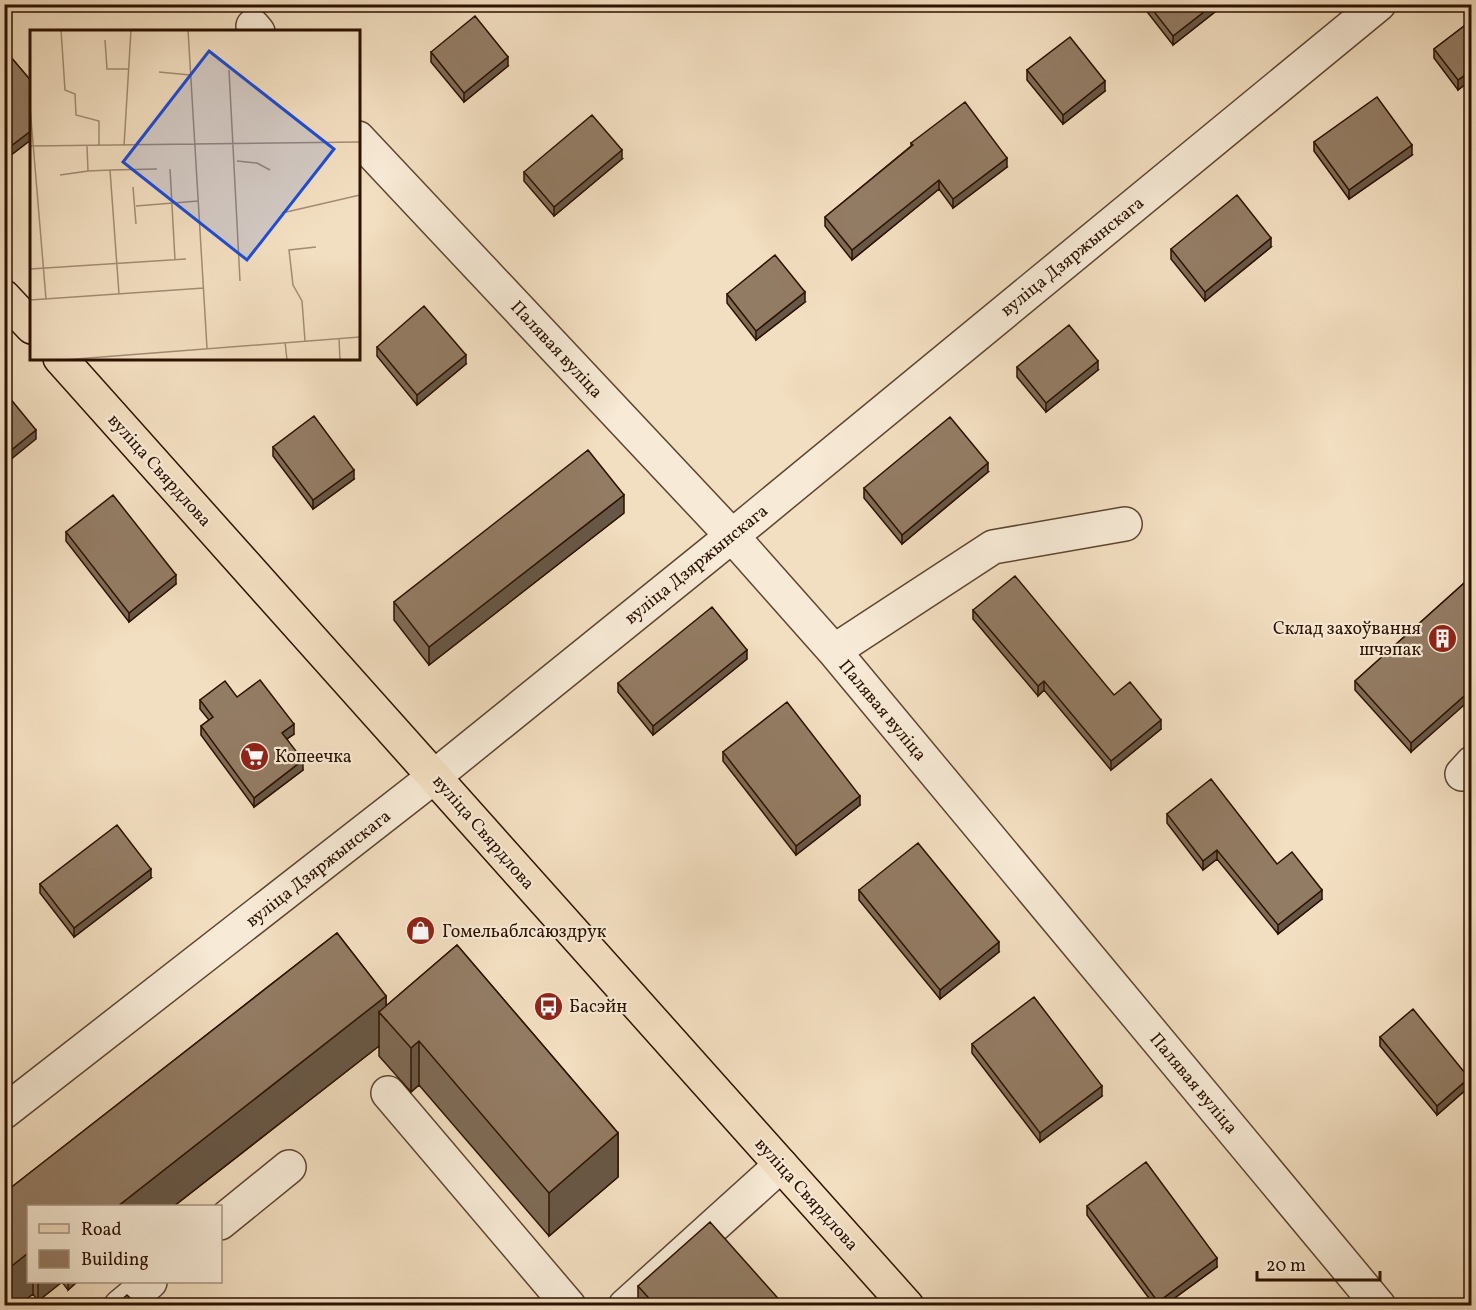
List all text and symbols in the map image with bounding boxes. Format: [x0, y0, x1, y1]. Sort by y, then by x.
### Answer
inset map [30, 30, 360, 360]
street label: вуліца Дзяржынскага [996, 191, 1150, 323]
street label: Палявая вуліца [504, 296, 608, 404]
street label: вуліца Свярдлова [101, 409, 217, 533]
street label: вуліца Дзяржынскага [620, 499, 774, 631]
place label: Склад захоўвання шчэпак [1273, 617, 1421, 663]
building icon: Склад захоўвання шчэпак [1426, 622, 1458, 654]
street label: Палявая вуліца [832, 655, 932, 767]
supermarket icon: Копеечка [238, 740, 270, 772]
place label: Копеечка [275, 745, 352, 770]
street label: вуліца Свярдлова [426, 770, 540, 896]
street label: вуліца Дзяржынскага [241, 804, 397, 934]
shop icon: Гомельаблсаюздрук [405, 915, 437, 947]
place label: Гомельаблсаюздрук [442, 920, 607, 945]
bus stop icon: Басэйн [532, 990, 564, 1022]
place label: Басэйн [569, 995, 627, 1020]
street label: Палявая вуліца [1143, 1028, 1243, 1140]
street label: вуліца Свярдлова [748, 1133, 864, 1257]
legend [27, 1205, 222, 1283]
text: Road [81, 1218, 122, 1243]
scale bar [1257, 1244, 1380, 1282]
text: Building [81, 1248, 149, 1273]
text: 20 m [1266, 1254, 1306, 1279]

